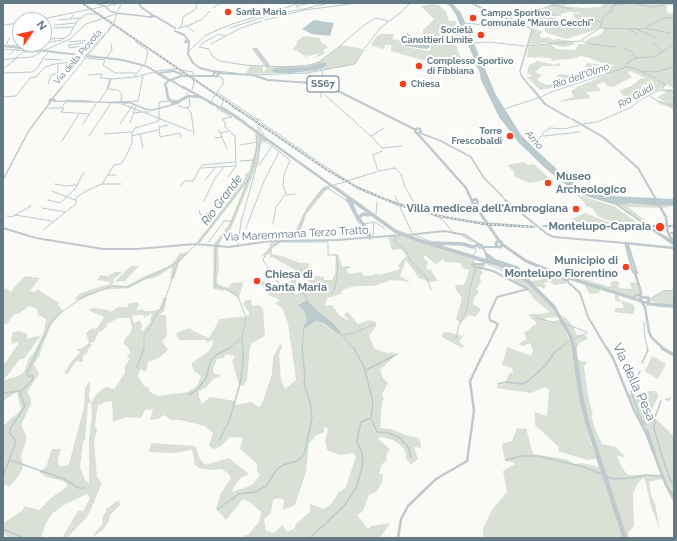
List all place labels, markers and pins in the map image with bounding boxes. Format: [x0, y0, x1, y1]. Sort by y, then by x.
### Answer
marker: Santa Maria [223, 7, 233, 17]
place label: Santa Maria [236, 7, 287, 17]
place label: Campo Sportivo Comunale "Mauro Cecchi" [481, 8, 594, 29]
marker: Campo Sportivo Comunale "Mauro Cecchi" [468, 13, 478, 23]
place label: Società Canottieri Limite [401, 25, 473, 46]
marker: Società Canottieri Limite [476, 30, 486, 40]
place label: Complesso Sportivo di Fibbiana [427, 56, 514, 77]
marker: Complesso Sportivo di Fibbiana [414, 61, 424, 71]
marker: Chiesa [398, 79, 408, 89]
place label: Chiesa [411, 79, 440, 89]
place label: Torre Frescobaldi [451, 126, 502, 147]
marker: Torre Frescobaldi [505, 131, 515, 141]
place label: Museo Archeologico [556, 170, 626, 196]
marker: Museo Archeologico [543, 178, 553, 188]
place label: Villa medicea dell'Ambrogiana [407, 202, 568, 216]
marker: Villa medicea dell'Ambrogiana [571, 204, 581, 214]
place label: Montelupo-Capraia [549, 220, 651, 234]
marker: Montelupo-Capraia [654, 221, 666, 233]
place label: Municipio di Montelupo Fiorentino [504, 254, 618, 280]
marker: Municipio di Montelupo Fiorentino [621, 262, 631, 272]
place label: Chiesa di Santa Maria [265, 268, 327, 294]
marker: Chiesa di Santa Maria [252, 276, 262, 286]

